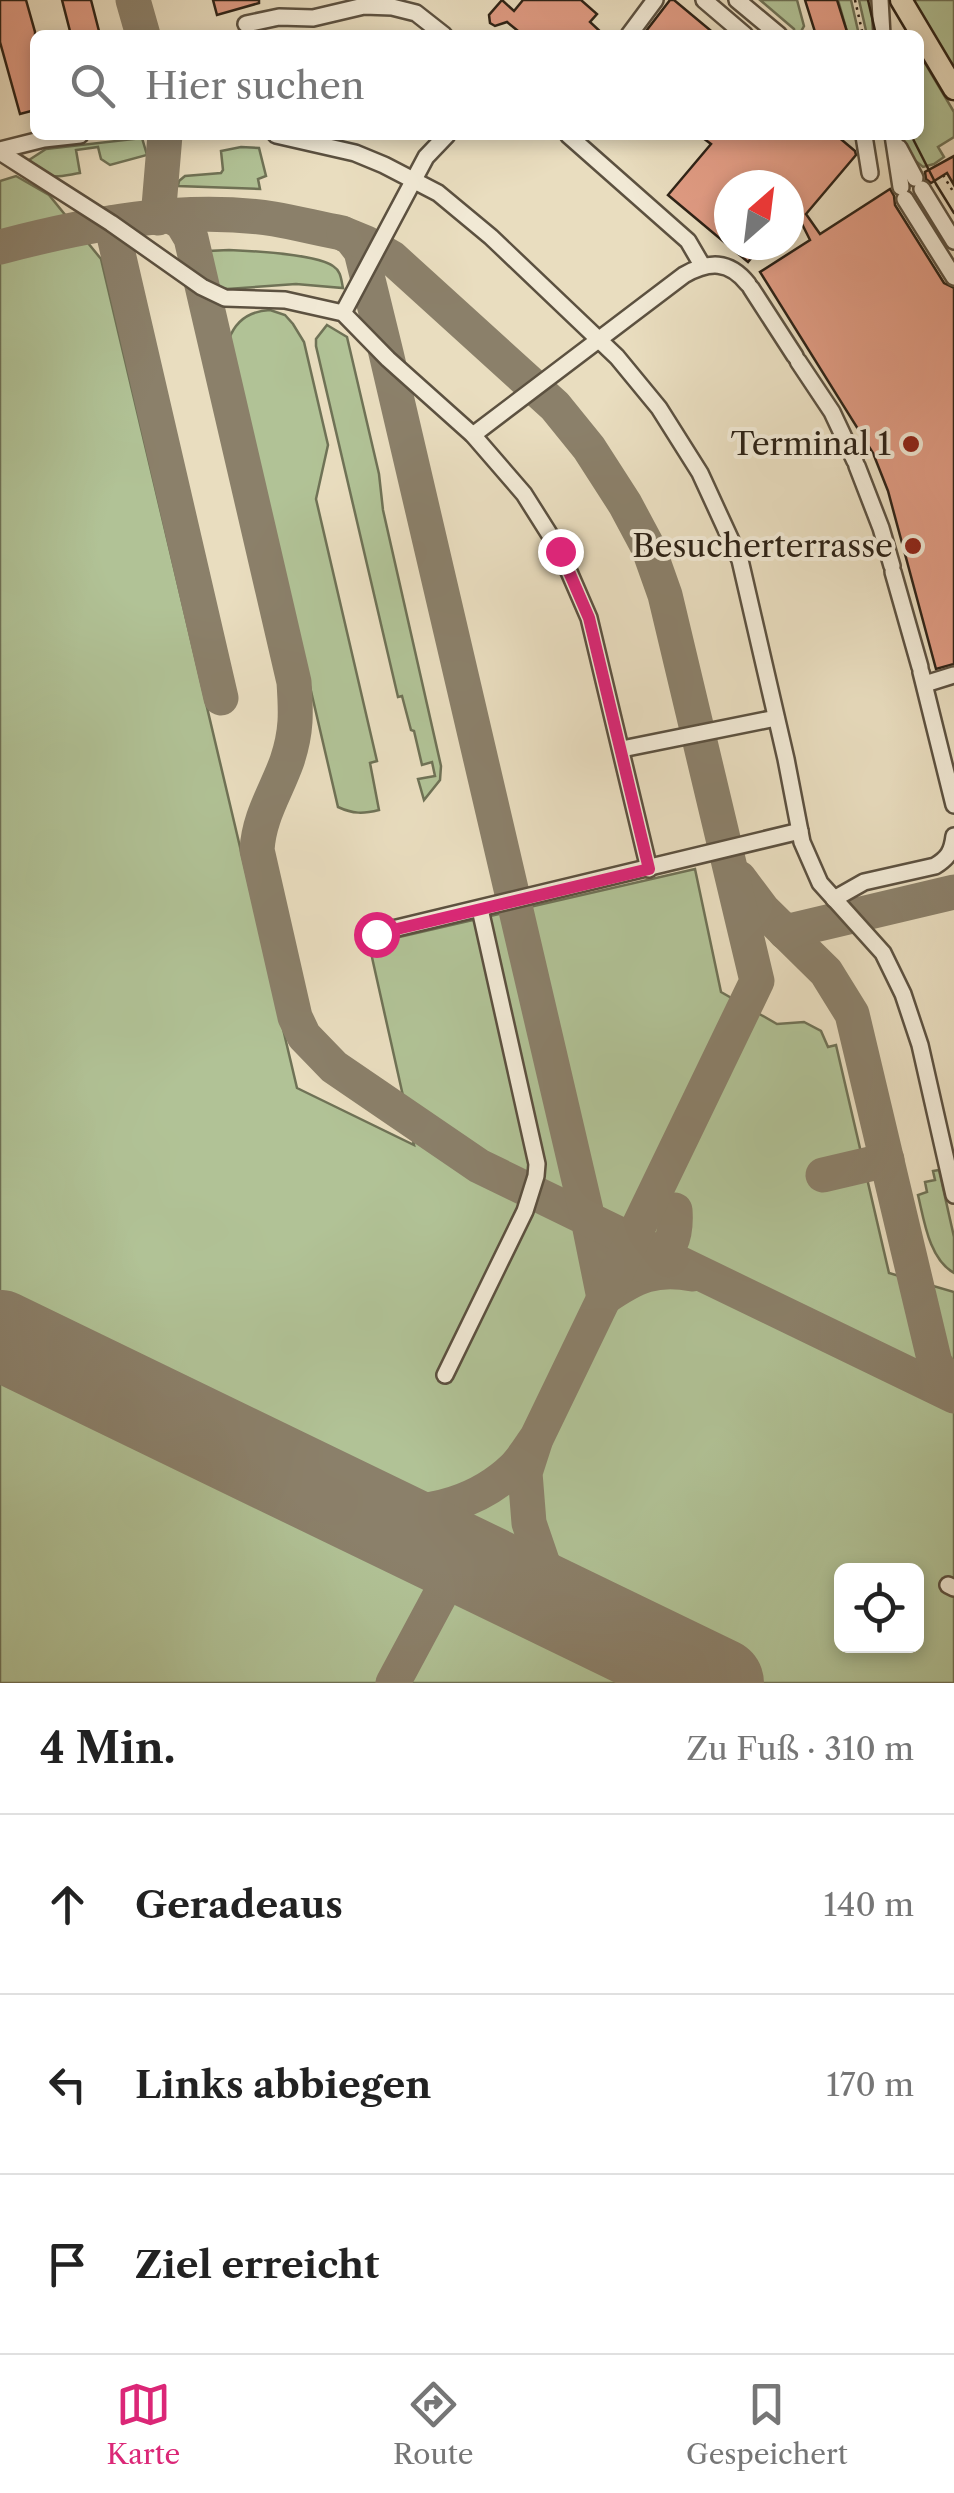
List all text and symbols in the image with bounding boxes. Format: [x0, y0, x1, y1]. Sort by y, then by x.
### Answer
search box [30, 30, 924, 140]
icon: search [65, 58, 120, 113]
text: Hier suchen [145, 62, 365, 109]
north arrow [714, 170, 804, 260]
place label: Terminal 1 [731, 424, 891, 463]
marker: Terminal 1 [900, 433, 922, 455]
place label: Besucherterrasse [632, 526, 893, 565]
route end [538, 529, 584, 575]
marker: Besucherterrasse [902, 535, 924, 557]
route start [354, 912, 400, 958]
map controls [834, 1563, 924, 1653]
button: locate [834, 1563, 924, 1653]
text: 4 Min. [40, 1722, 175, 1774]
text: Zu Fuß · 310 m [687, 1729, 914, 1768]
icon: ahead [40, 1877, 95, 1932]
text: Geradeaus [135, 1881, 343, 1928]
text: 140 m [823, 1885, 914, 1924]
icon: left [40, 2057, 95, 2112]
text: Links abbiegen [135, 2061, 431, 2108]
text: 170 m [826, 2065, 914, 2104]
icon: arrive [40, 2237, 95, 2292]
text: Ziel erreicht [135, 2241, 379, 2288]
tab: Karte [106, 2377, 180, 2471]
tab: Route [393, 2377, 473, 2471]
tab: Gespeichert [686, 2377, 848, 2471]

